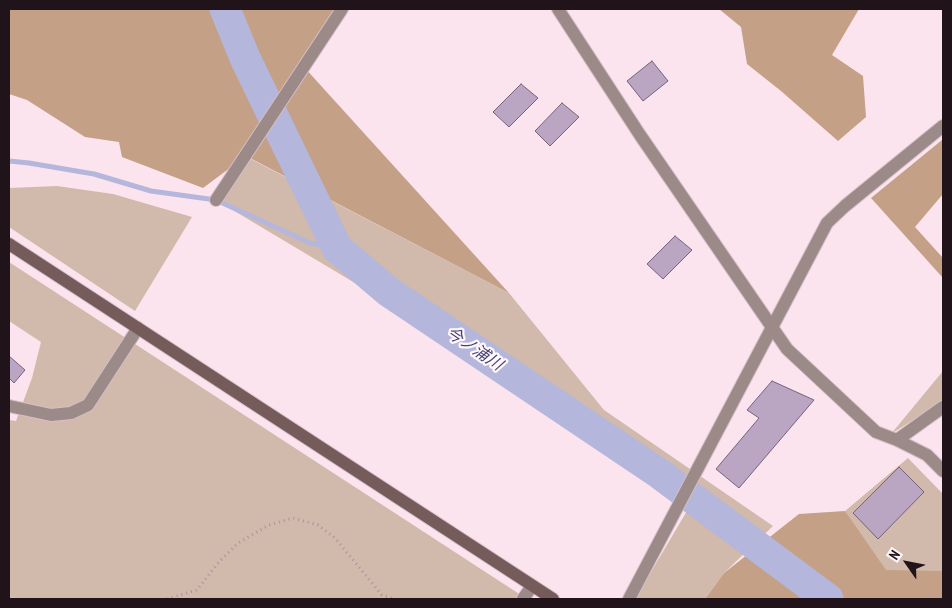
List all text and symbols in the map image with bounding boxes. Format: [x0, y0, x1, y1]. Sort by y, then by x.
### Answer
water label: 今ノ浦川 [442, 323, 506, 375]
north arrow [882, 538, 932, 588]
text: N [885, 547, 904, 563]

